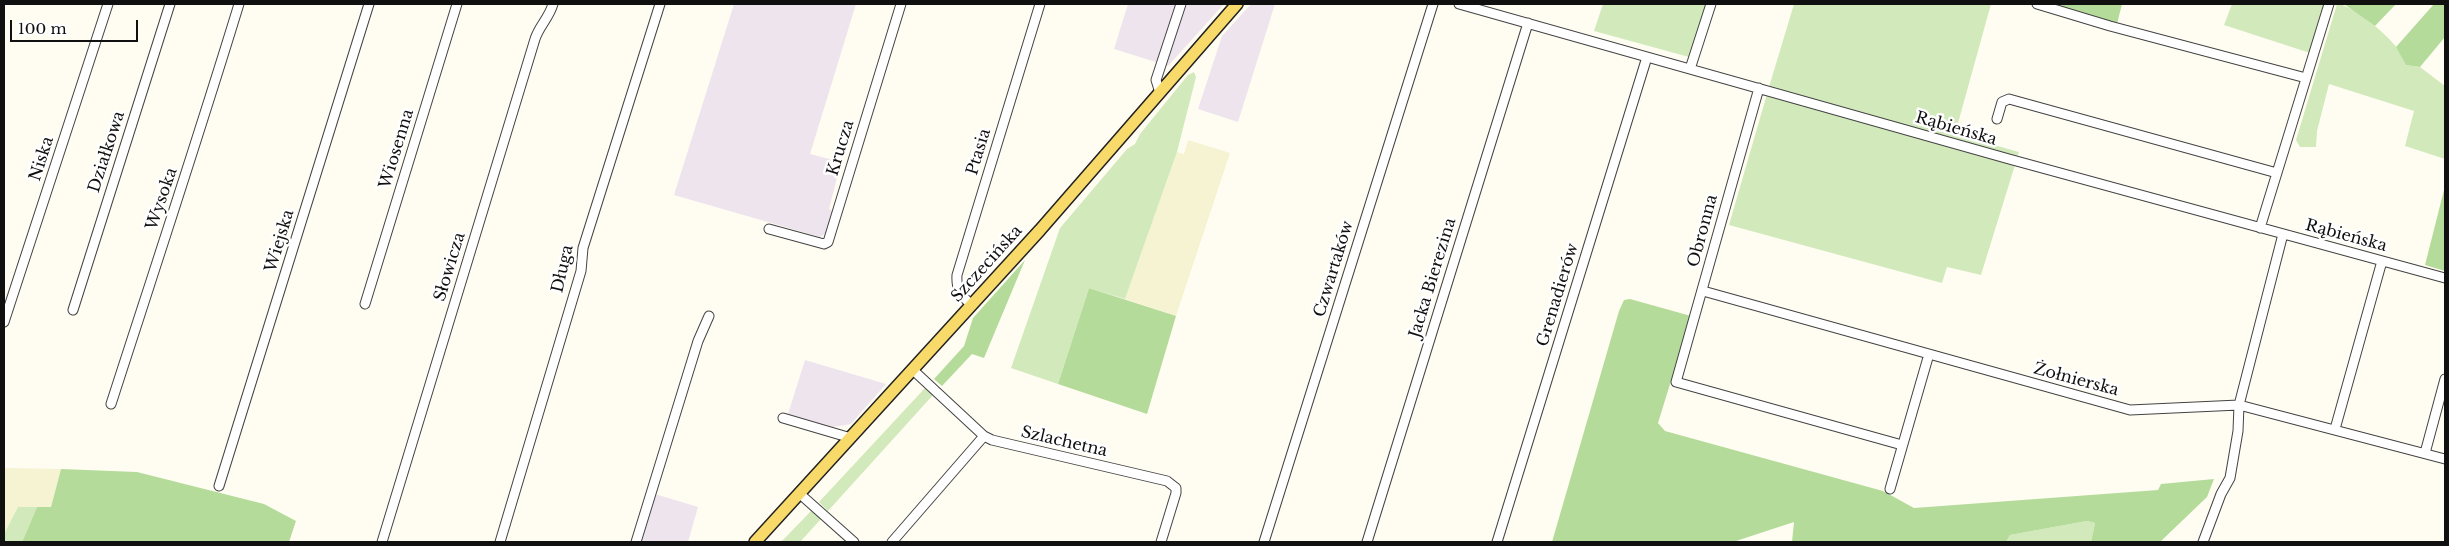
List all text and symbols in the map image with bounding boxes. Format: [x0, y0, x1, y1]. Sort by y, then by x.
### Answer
scale bar [12, 10, 140, 42]
text: 100 m [18, 19, 67, 38]
street label: Wiosenna [376, 107, 418, 191]
street label: Rąbieńska [1913, 108, 1999, 150]
street label: Działkowa [85, 109, 129, 195]
street label: Krucza [823, 118, 859, 178]
street label: Ptasia [963, 126, 995, 178]
street label: Niska [26, 134, 58, 184]
street label: Wysoka [142, 165, 182, 233]
street label: Obronna [1684, 193, 1722, 269]
street label: Wiejska [261, 208, 299, 274]
street label: Jacka Bierezina [1406, 216, 1460, 340]
street label: Rąbieńska [2303, 216, 2389, 256]
street label: Czwartaków [1310, 219, 1358, 319]
street label: Szczecińska [947, 222, 1027, 306]
street label: Słowicza [430, 230, 470, 304]
street label: Grenadierów [1533, 241, 1583, 349]
street label: Długa [548, 243, 578, 295]
street label: Żołnierska [2031, 359, 2121, 401]
street label: Szlachetna [1019, 423, 1109, 461]

